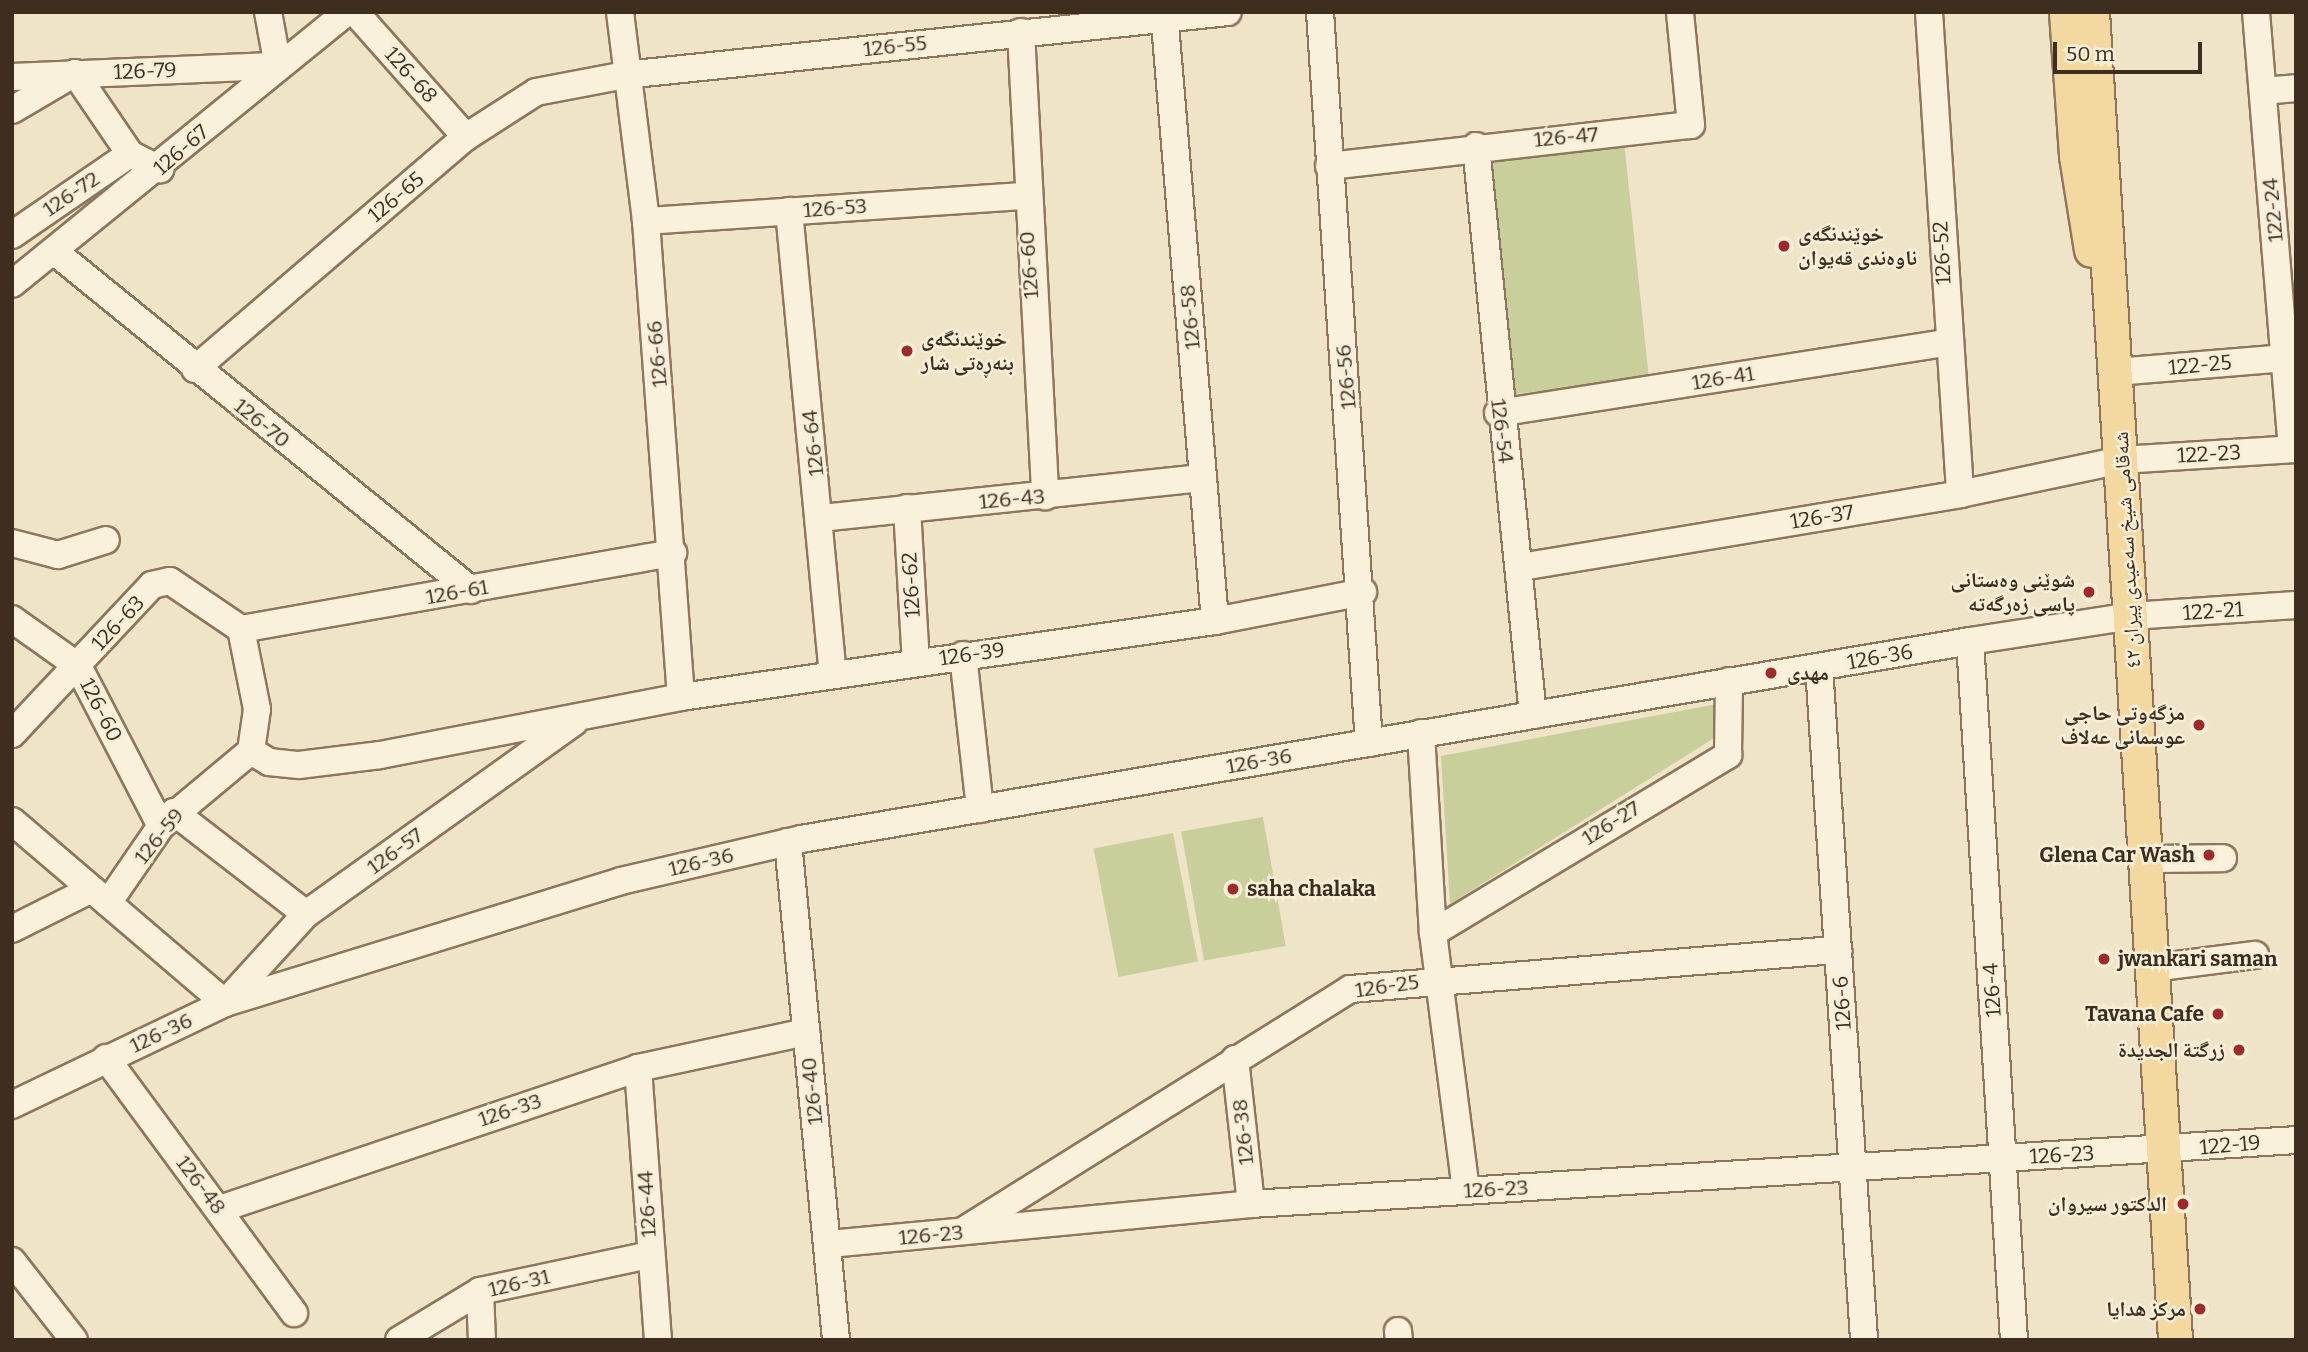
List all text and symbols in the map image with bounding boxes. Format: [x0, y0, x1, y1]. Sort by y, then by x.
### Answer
scale bar [2056, 28, 2205, 72]
street label: 126-55 [862, 30, 928, 62]
text: 50 m [2066, 41, 2115, 67]
street label: 126-68 [379, 42, 443, 108]
street label: 126-79 [113, 57, 177, 85]
street label: 126-67 [148, 119, 214, 181]
street label: 126-47 [1533, 122, 1599, 152]
street label: 126-72 [38, 166, 104, 222]
street label: 126-65 [363, 166, 429, 228]
street label: 122-24 [2258, 177, 2288, 243]
street label: 126-53 [802, 193, 868, 223]
place label: خوێندنگەی ناوەندی قەیوان [1798, 221, 1917, 271]
street label: 126-52 [1928, 221, 1956, 285]
street label: 126-60 [1014, 230, 1044, 300]
marker: خوێندنگەی ناوەندی قەیوان [1776, 238, 1792, 254]
street label: 126-58 [1175, 284, 1205, 350]
street label: 126-66 [642, 320, 672, 388]
place label: خوێندنگەی بنەڕەتی شار [921, 326, 1014, 376]
marker: خوێندنگەی بنەڕەتی شار [899, 343, 915, 359]
street label: 126-56 [1331, 344, 1361, 410]
street label: 122-25 [2167, 350, 2233, 380]
street label: 126-41 [1690, 361, 1756, 395]
street label: 126-70 [229, 393, 295, 453]
street label: 126-54 [1486, 397, 1518, 465]
street label: 126-64 [797, 409, 829, 477]
street label: شەقامی شیخ سەعیدی پیران ٤٢ [2108, 431, 2146, 669]
street label: 122-23 [2176, 440, 2242, 468]
street label: 126-43 [978, 484, 1046, 514]
street label: 126-37 [1788, 500, 1856, 534]
street label: 126-62 [897, 552, 925, 618]
place label: شوێنی وەستانی پاسی زەرگەتە [1951, 567, 2075, 617]
street label: 126-61 [424, 574, 490, 610]
marker: شوێنی وەستانی پاسی زەرگەتە [2081, 584, 2097, 600]
street label: 126-63 [86, 590, 150, 656]
street label: 122-21 [2182, 596, 2244, 626]
street label: 126-39 [938, 637, 1006, 671]
street label: 126-36 [1845, 639, 1915, 675]
place label: مهدی [1787, 660, 1829, 686]
marker: مهدی [1761, 663, 1781, 683]
street label: 126-60 [74, 674, 128, 746]
place label: مزگەوتی حاجی عوسمانی عەلاف [2061, 700, 2185, 750]
marker: مزگەوتی حاجی عوسمانی عەلاف [2191, 717, 2207, 733]
street label: 126-36 [1224, 743, 1294, 779]
street label: 126-27 [1577, 796, 1645, 850]
street label: 126-59 [129, 803, 189, 869]
street label: 126-57 [362, 822, 428, 880]
street label: 126-36 [666, 842, 736, 882]
place label: Glena Car Wash [2039, 842, 2195, 868]
marker: Glena Car Wash [2201, 847, 2217, 863]
place label: saha chalaka [1247, 876, 1376, 902]
marker: saha chalaka [1225, 881, 1241, 897]
place label: jwankari saman [2118, 946, 2278, 972]
marker: jwankari saman [2096, 951, 2112, 967]
street label: 126-4 [1978, 962, 2006, 1018]
street label: 126-25 [1353, 969, 1421, 1003]
street label: 126-6 [1828, 975, 1856, 1031]
place label: Tavana Cafe [2085, 1001, 2204, 1027]
marker: Tavana Cafe [2210, 1006, 2226, 1022]
street label: 126-36 [126, 1008, 196, 1058]
place label: زرگتة الجديدة [2118, 1037, 2225, 1063]
marker: زرگتة الجديدة [2231, 1042, 2247, 1058]
street label: 126-40 [796, 1056, 828, 1126]
street label: 126-33 [475, 1088, 545, 1132]
street label: 126-38 [1227, 1098, 1259, 1166]
street label: 122-19 [2199, 1130, 2261, 1160]
street label: 126-23 [2029, 1141, 2095, 1169]
street label: 126-48 [171, 1151, 231, 1219]
street label: 126-44 [633, 1170, 661, 1238]
street label: 126-23 [1463, 1175, 1529, 1203]
place label: الدكتور سيروان [2048, 1191, 2167, 1217]
marker: الدكتور سيروان [2173, 1194, 2193, 1214]
street label: 126-23 [898, 1220, 964, 1250]
street label: 126-31 [486, 1264, 552, 1302]
place label: مركز هدايا [2106, 1296, 2186, 1322]
marker: مركز هدايا [2192, 1301, 2208, 1317]

